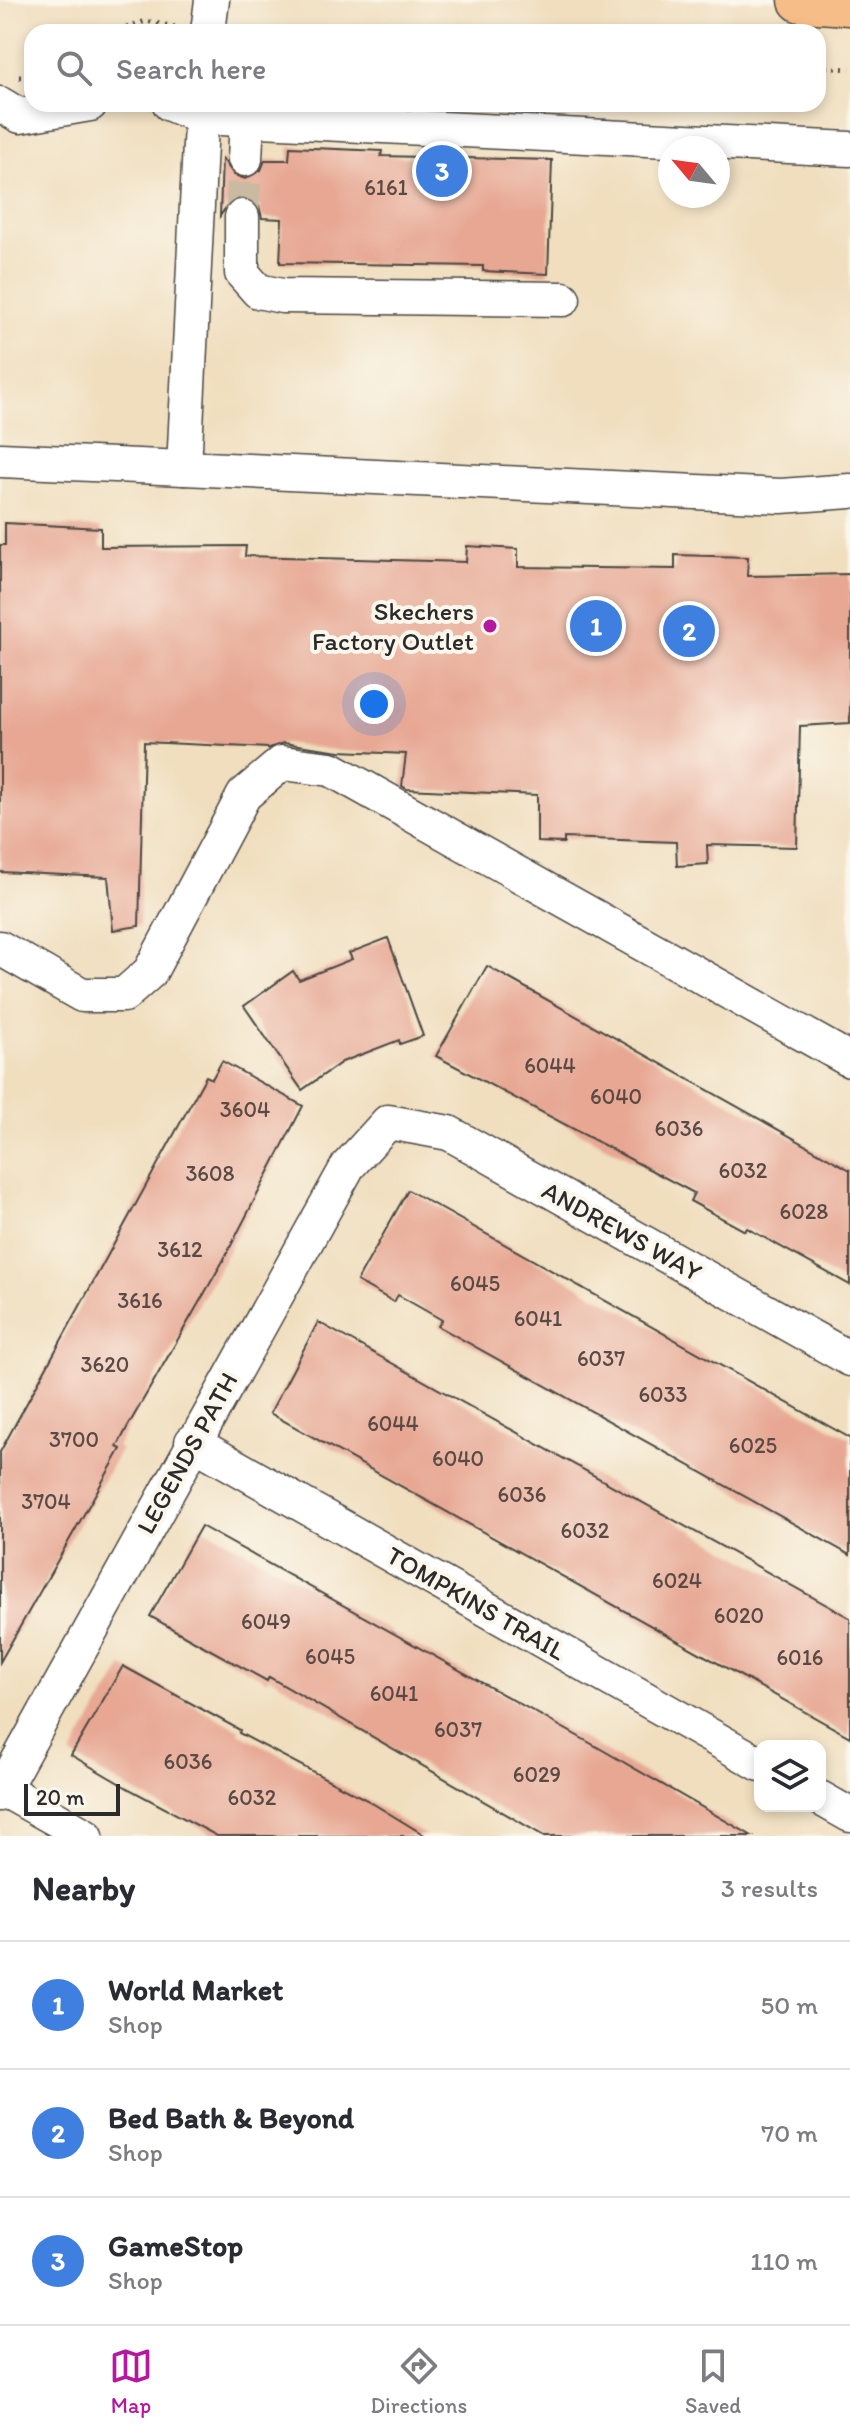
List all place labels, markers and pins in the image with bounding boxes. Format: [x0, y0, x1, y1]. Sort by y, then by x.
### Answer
pin: 3 [416, 141, 468, 201]
place label: Skechers Factory Outlet [312, 595, 474, 657]
pin: 1 [570, 596, 622, 656]
pin: 2 [663, 601, 715, 661]
marker: Skechers Factory Outlet [481, 617, 499, 635]

